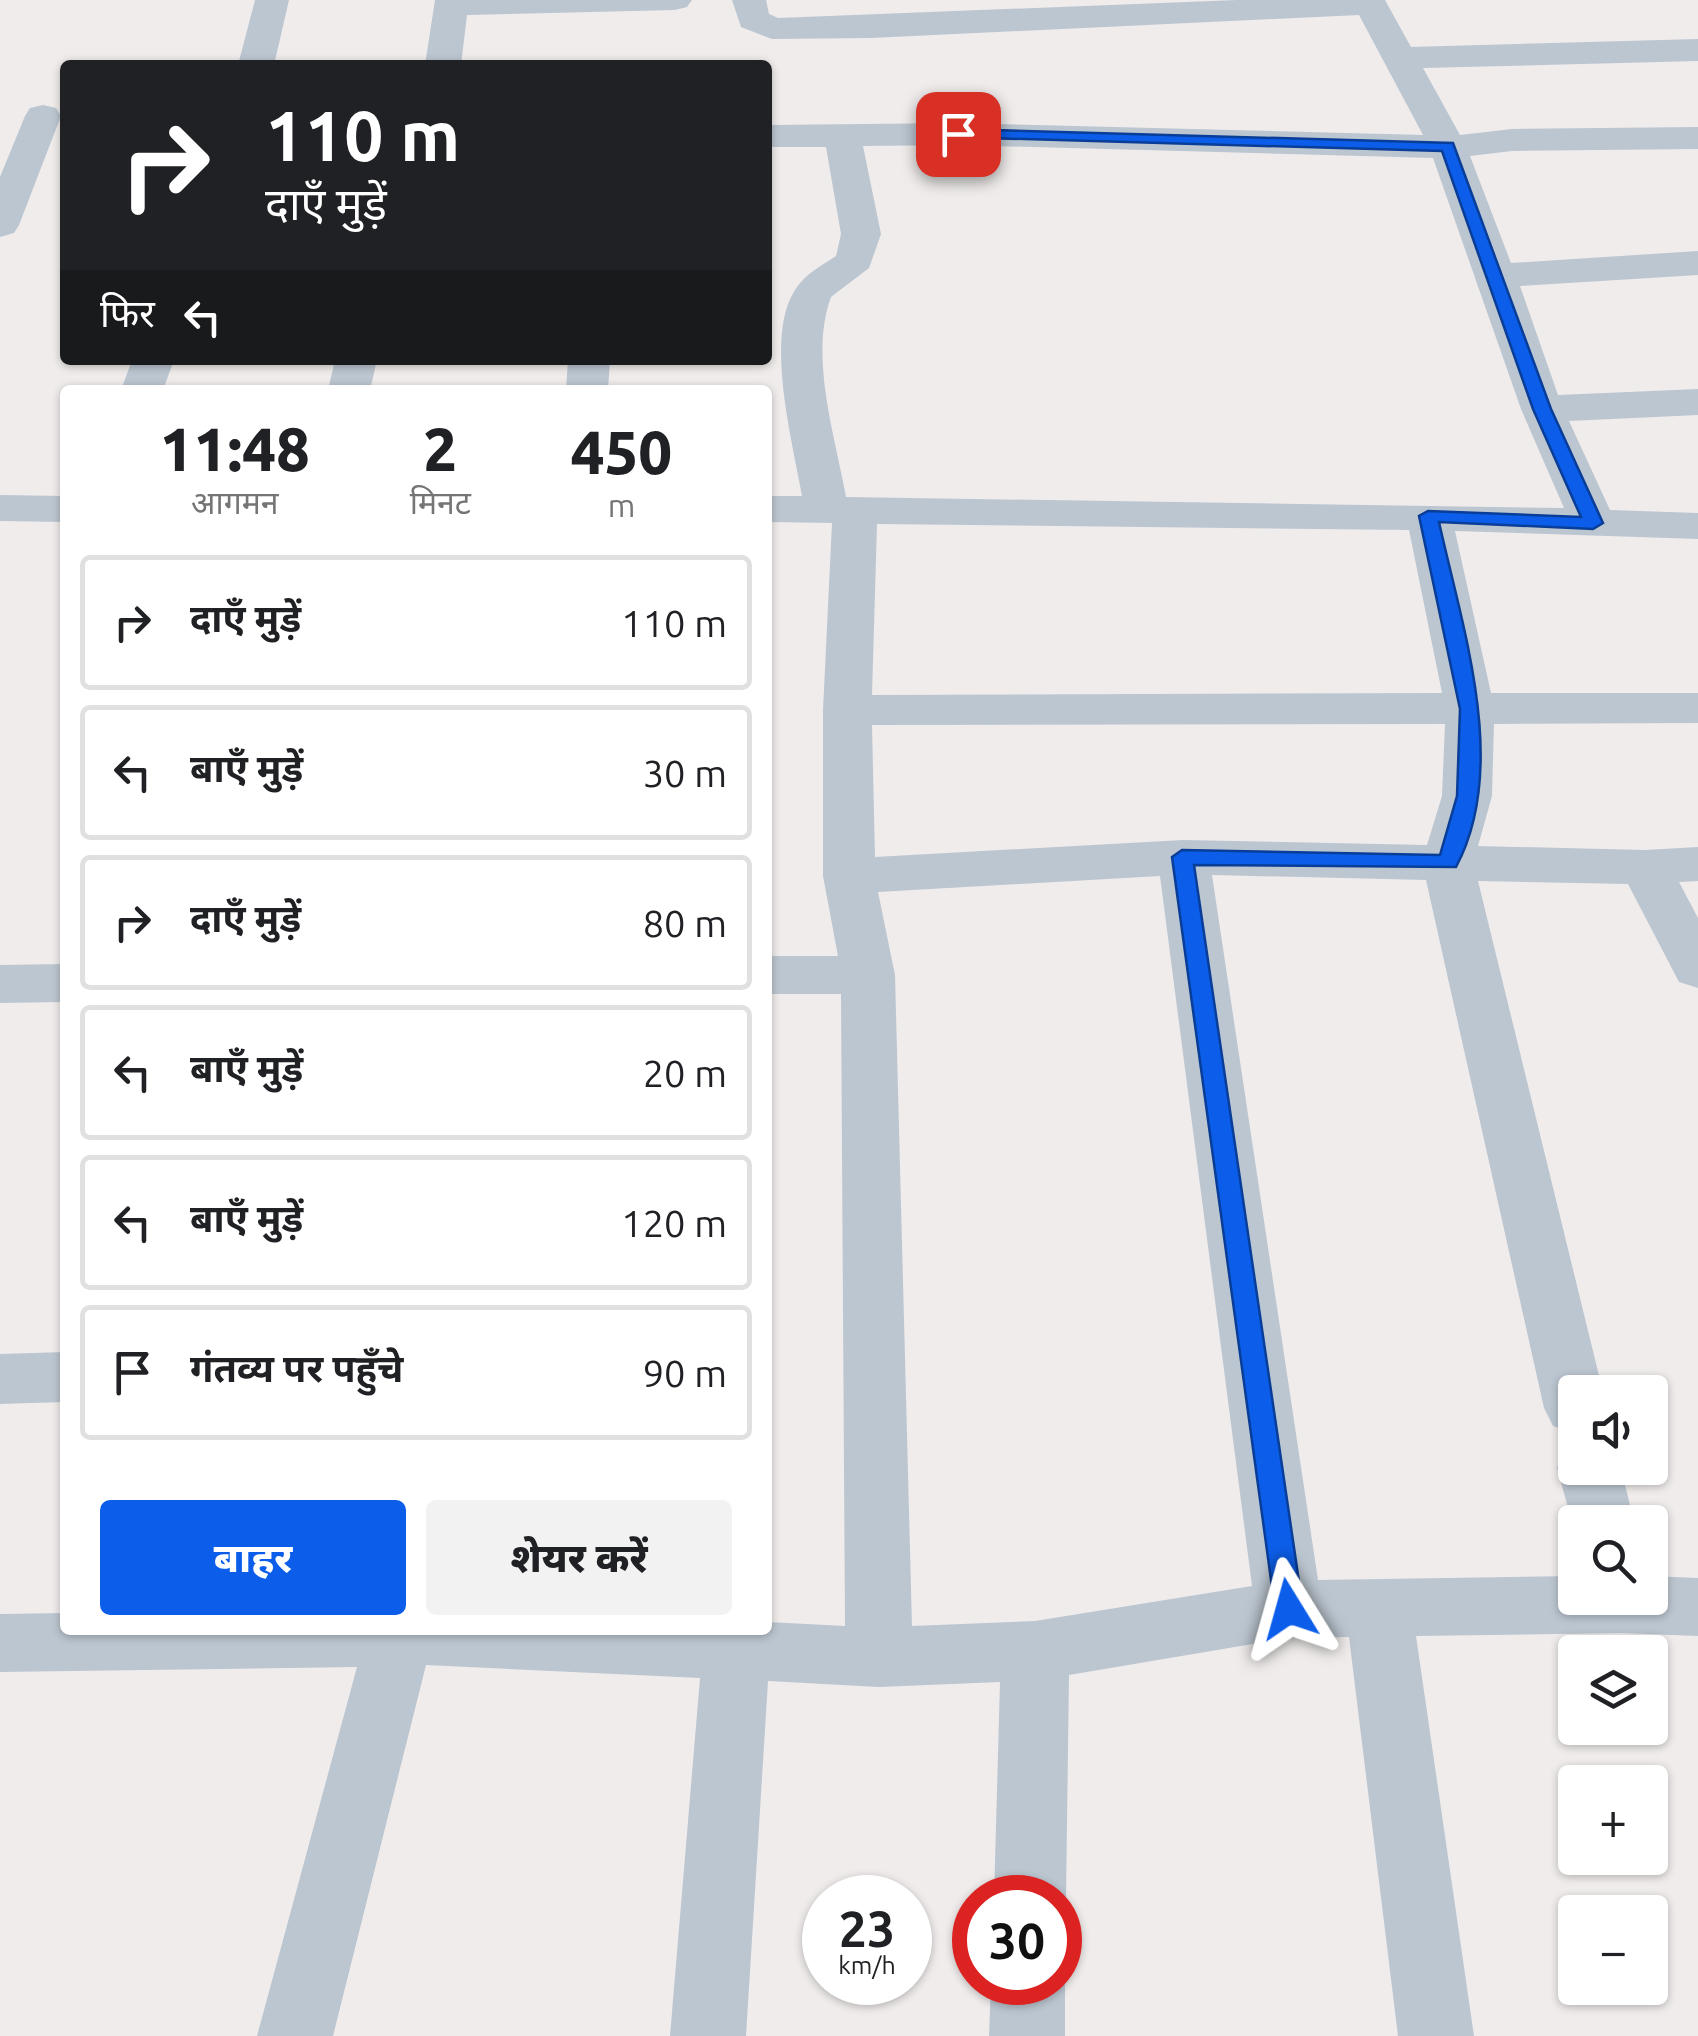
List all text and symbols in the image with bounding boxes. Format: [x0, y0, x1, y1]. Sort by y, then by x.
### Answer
pin [916, 92, 1001, 177]
text: 110 m [265, 96, 460, 174]
icon: right [100, 100, 230, 230]
icon: arrive [931, 107, 986, 162]
text: दाएँ मुड़ें [265, 178, 387, 229]
icon: left [175, 290, 230, 345]
text: फिर [100, 292, 155, 334]
text: 11:48 [160, 415, 310, 482]
text: 2 [423, 415, 457, 482]
text: 450 [571, 418, 672, 485]
text: आगमन [191, 484, 279, 520]
text: मिनट [410, 484, 471, 520]
text: m [608, 487, 635, 523]
icon: right [105, 595, 160, 650]
text: दाएँ मुड़ें [190, 597, 301, 639]
text: 110 m [621, 602, 727, 644]
icon: left [105, 745, 160, 800]
text: बाएँ मुड़ें [190, 747, 303, 789]
text: 30 m [643, 752, 727, 794]
icon: right [105, 895, 160, 950]
text: दाएँ मुड़ें [190, 897, 301, 939]
text: 80 m [643, 902, 727, 944]
icon: left [105, 1045, 160, 1100]
text: बाएँ मुड़ें [190, 1047, 303, 1089]
text: 20 m [643, 1052, 727, 1094]
icon: left [105, 1195, 160, 1250]
text: बाएँ मुड़ें [190, 1197, 303, 1239]
text: 120 m [621, 1202, 727, 1244]
icon: arrive [105, 1345, 160, 1400]
text: गंतव्य पर पहुँचे [190, 1347, 403, 1389]
text: 90 m [643, 1352, 727, 1394]
map controls [1558, 1375, 1668, 2005]
button: sound [1558, 1375, 1668, 1485]
button: बाहर [100, 1500, 406, 1615]
button: शेयर करें [426, 1500, 732, 1615]
button: search [1558, 1505, 1668, 1615]
position arrow [1237, 1557, 1341, 1661]
button: layers [1558, 1635, 1668, 1745]
button: + [1558, 1765, 1668, 1875]
speed limit sign: 30 [952, 1875, 1082, 2005]
button: − [1558, 1895, 1668, 2005]
text: 23 [839, 1900, 895, 1956]
text: km/h [838, 1951, 896, 1979]

